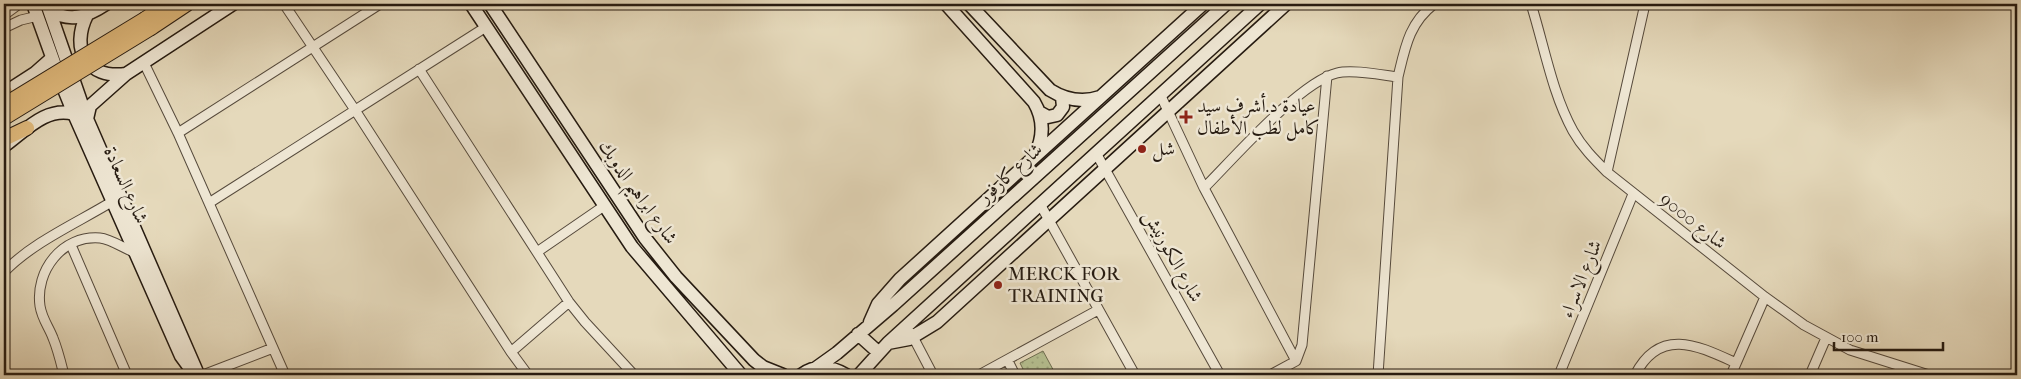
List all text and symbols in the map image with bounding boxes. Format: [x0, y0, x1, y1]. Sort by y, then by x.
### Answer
place label: عيادة د.أشرف سيد كامل لطب الأطفال [1197, 93, 1320, 141]
marker: عيادة د.أشرف سيد كامل لطب الأطفال [1179, 110, 1193, 124]
street label: شارع ابراهيم الدوبك [587, 136, 682, 253]
street label: شارع كارفور [972, 138, 1049, 212]
place label: شل [1152, 138, 1175, 162]
street label: شارع السعادة [96, 143, 153, 229]
marker: شل [1136, 143, 1148, 155]
street label: شارع 9000 [1653, 188, 1731, 257]
street label: شارع الكورنيش [1135, 206, 1207, 308]
street label: شارع الاسراء [1555, 237, 1610, 323]
place label: MERCK FOR TRAINING [1008, 263, 1121, 307]
marker: MERCK FOR TRAINING [992, 279, 1004, 291]
scale bar [1834, 319, 1942, 351]
text: 100 m [1841, 328, 1879, 346]

